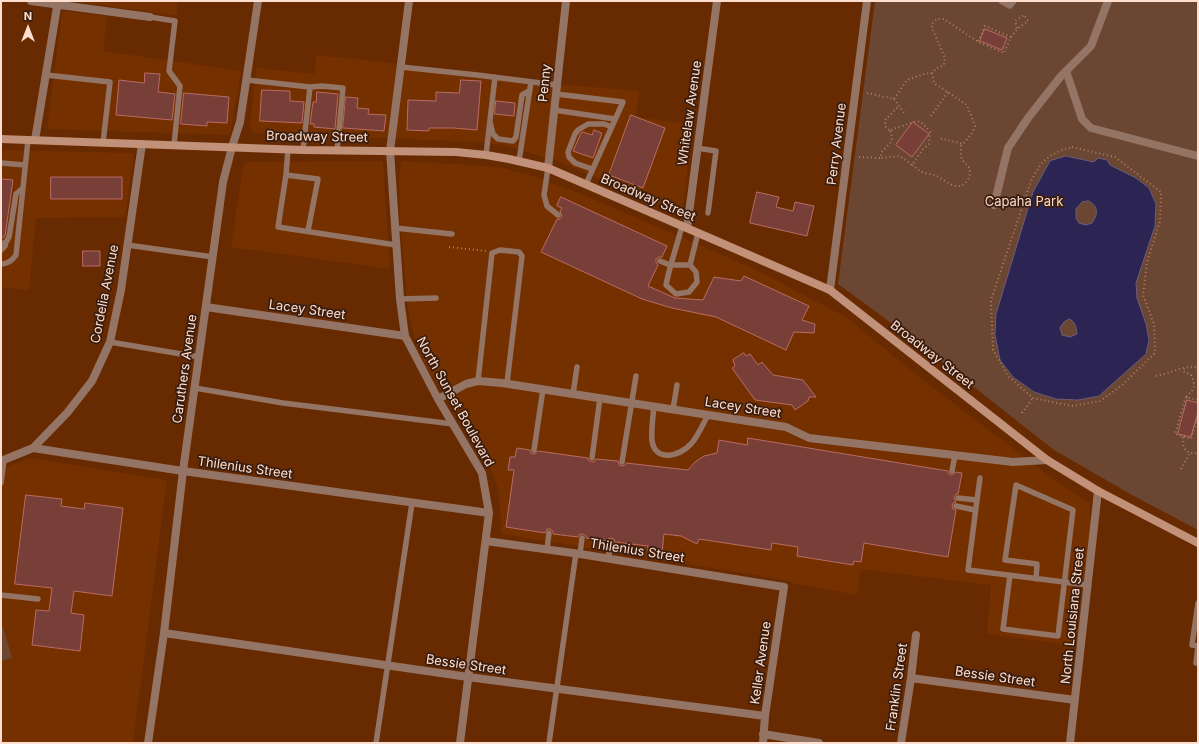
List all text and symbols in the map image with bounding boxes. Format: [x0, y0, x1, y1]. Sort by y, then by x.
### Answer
north arrow [8, 8, 48, 48]
text: N [24, 9, 32, 23]
street label: Whitelaw Avenue [675, 60, 705, 166]
street label: Penny [535, 63, 555, 103]
street label: Perry Avenue [824, 102, 850, 186]
street label: Broadway Street [266, 128, 368, 146]
street label: Broadway Street [598, 171, 698, 225]
park label: Capaha Park [985, 194, 1063, 210]
street label: Cordelia Avenue [88, 243, 122, 345]
street label: Lacey Street [268, 297, 346, 323]
street label: Caruthers Avenue [170, 313, 200, 425]
street label: Broadway Street [887, 318, 977, 392]
street label: North Sunset Boulevard [413, 334, 497, 470]
street label: Lacey Street [704, 394, 782, 422]
street label: Thilenius Street [197, 454, 293, 482]
street label: Thilenius Street [589, 536, 685, 566]
street label: North Louisiana Street [1058, 547, 1088, 685]
street label: Keller Avenue [747, 620, 775, 706]
street label: Franklin Street [883, 642, 911, 732]
street label: Bessie Street [425, 652, 507, 678]
street label: Bessie Street [954, 664, 1036, 690]

